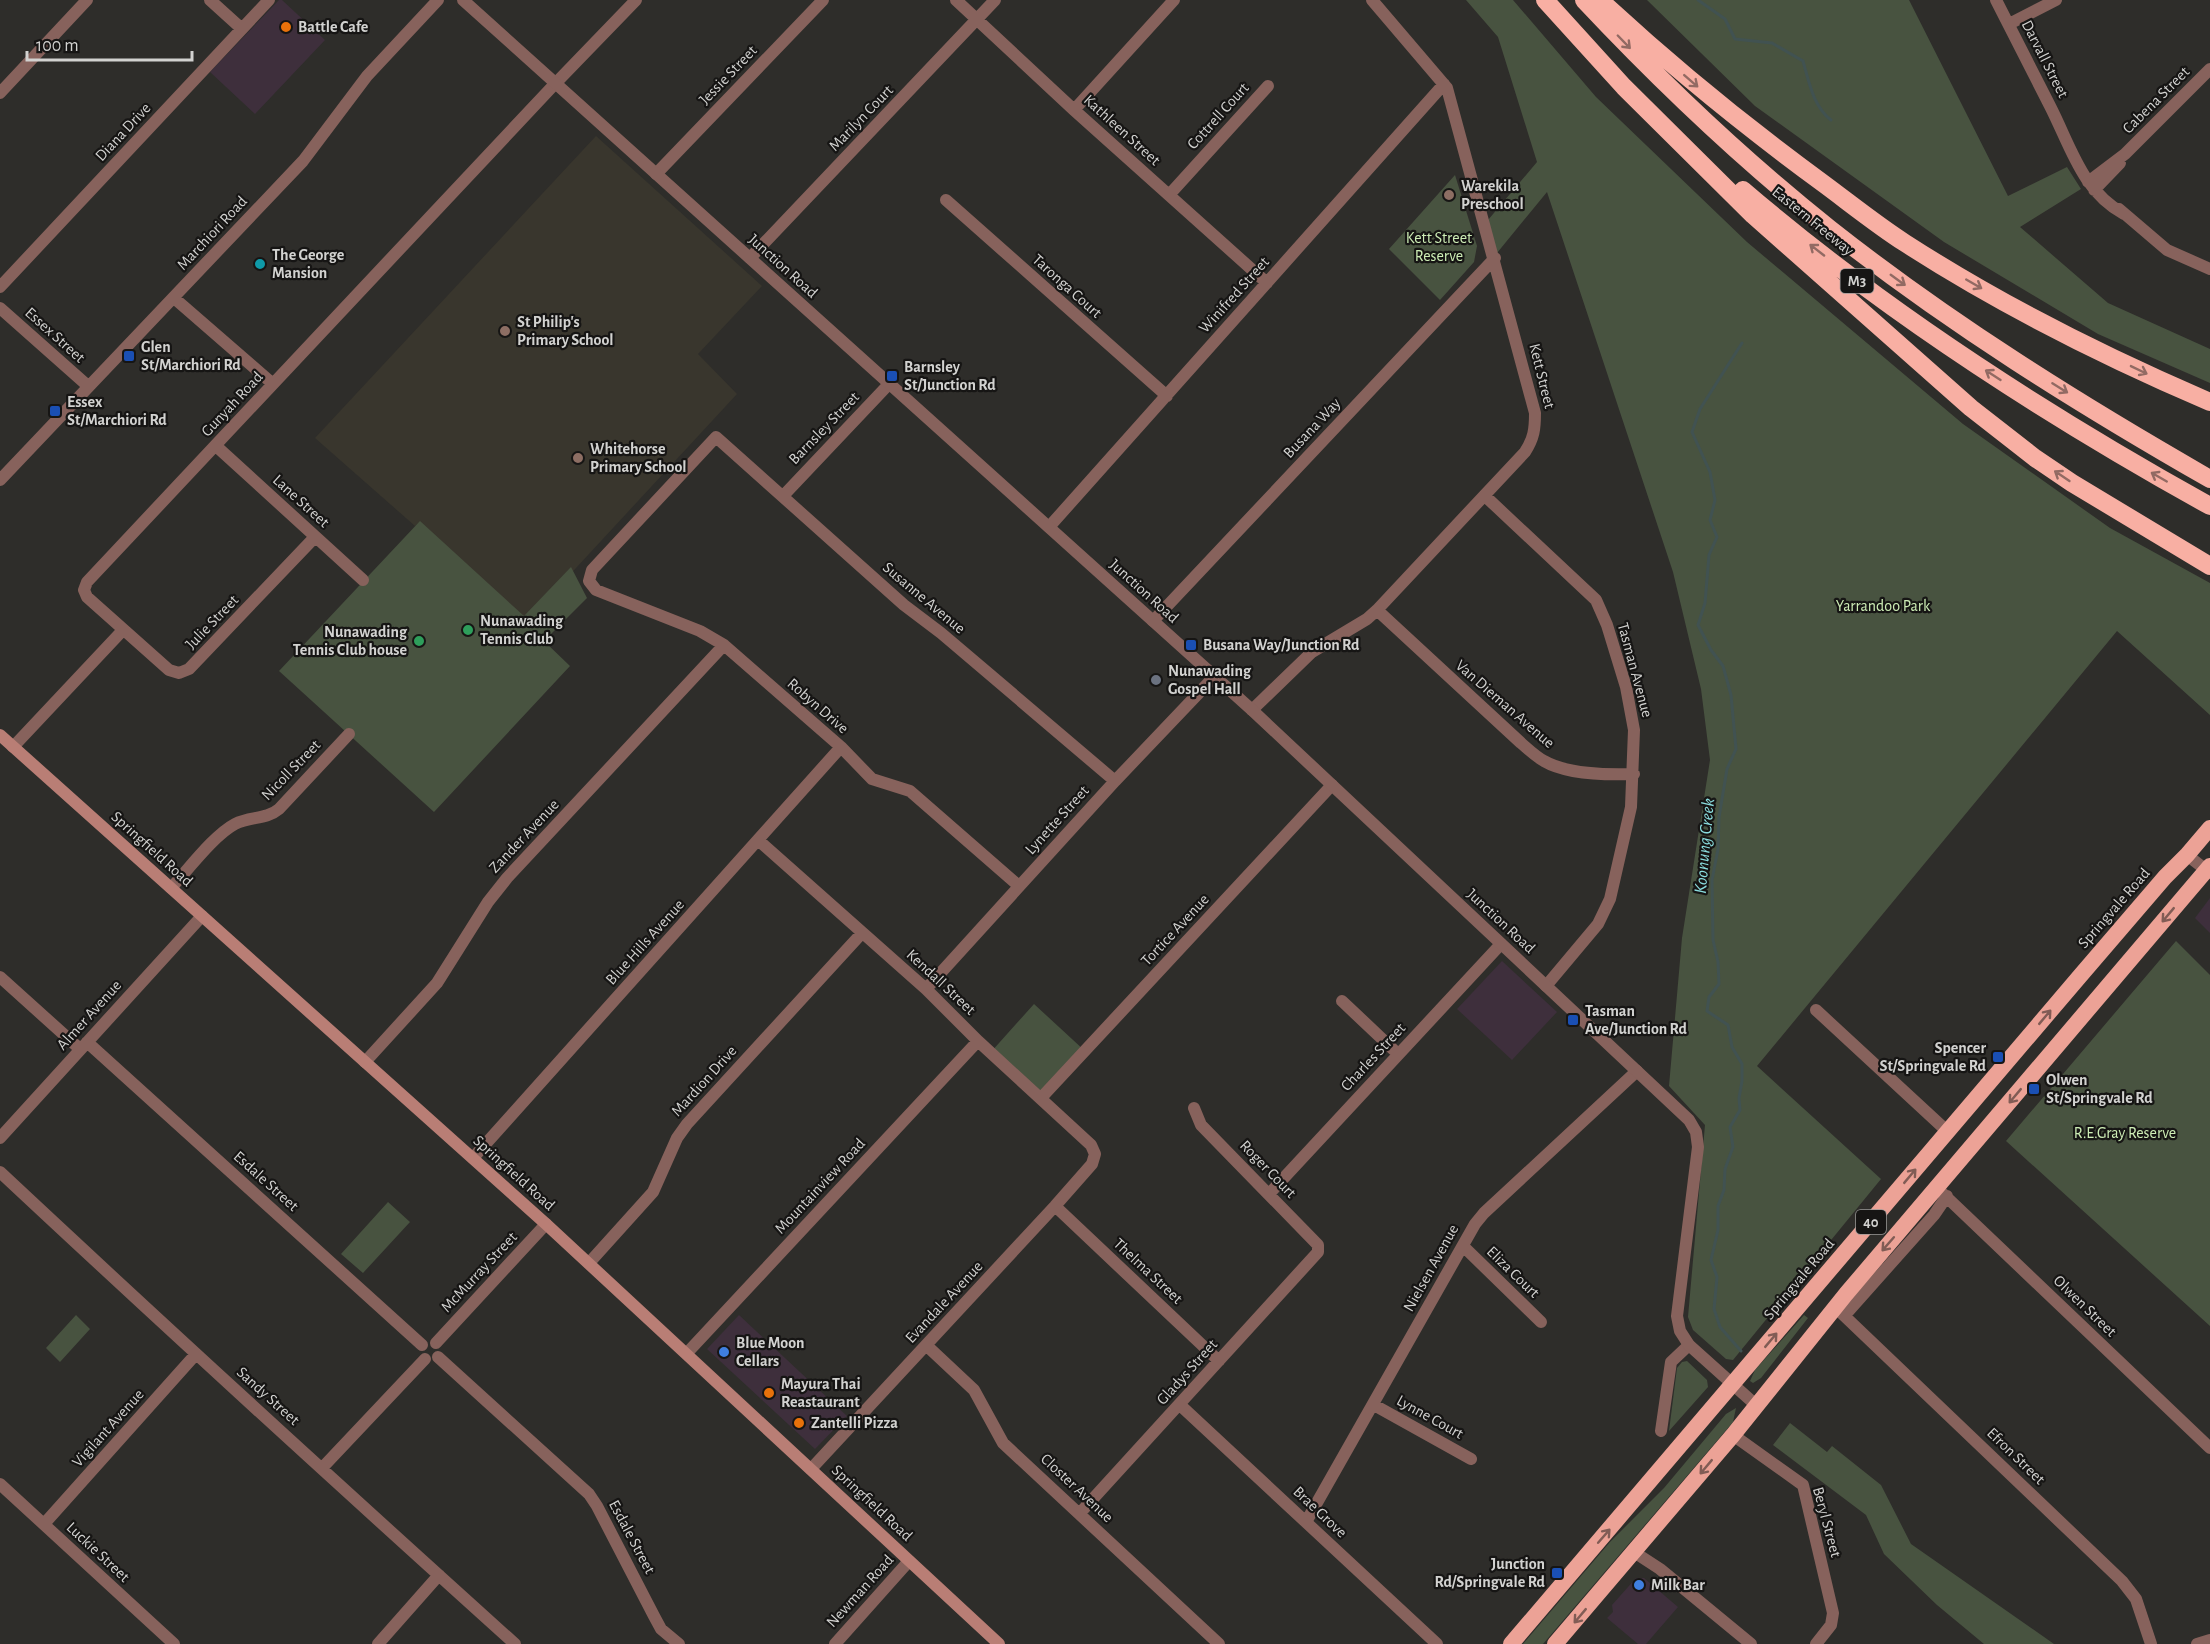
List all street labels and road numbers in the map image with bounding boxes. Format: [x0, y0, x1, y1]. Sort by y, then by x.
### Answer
street label: Darvall Street [2019, 17, 2071, 101]
street label: Jessie Street [696, 42, 760, 108]
street label: Cabena Street [2119, 63, 2193, 137]
street label: Cottrell Court [1184, 80, 1252, 152]
street label: Marilyn Court [826, 82, 897, 155]
street label: Kathleen Street [1081, 92, 1163, 168]
street label: Diana Drive [92, 100, 154, 164]
street label: Eastern Freeway [1769, 183, 1857, 260]
street label: Marchiori Road [174, 193, 250, 273]
street label: Junction Road [745, 231, 821, 301]
street label: Taronga Court [1029, 251, 1105, 321]
street label: Winifred Street [1196, 254, 1272, 336]
road number: M3 [1840, 269, 1874, 293]
street label: Essex Street [22, 304, 88, 366]
street label: Kett Street [1526, 342, 1558, 410]
street label: Gunyah Road [198, 369, 267, 440]
street label: Barnsley Street [786, 389, 863, 468]
street label: Busana Way [1280, 395, 1344, 462]
street label: Lane Street [270, 472, 332, 530]
street label: Junction Road [1106, 556, 1182, 626]
street label: Susanne Avenue [880, 559, 968, 637]
street label: Julie Street [182, 592, 242, 652]
street label: Tasman Avenue [1615, 621, 1655, 719]
street label: Van Dieman Avenue [1452, 657, 1558, 751]
street label: Robyn Drive [784, 675, 852, 737]
street label: Nicoll Street [258, 737, 324, 803]
street label: Lynette Street [1022, 783, 1093, 858]
street label: Zander Avenue [486, 796, 562, 876]
street label: Springfield Road [108, 808, 196, 890]
street label: Springvale Road [2075, 865, 2153, 951]
street label: Junction Road [1464, 886, 1538, 956]
street label: Tortice Avenue [1138, 891, 1212, 969]
street label: Blue Hills Avenue [603, 896, 687, 988]
street label: Kendall Street [903, 946, 979, 1018]
street label: Almer Avenue [54, 977, 124, 1053]
street label: Charles Street [1338, 1020, 1408, 1094]
street label: Mardion Drive [668, 1043, 740, 1119]
street label: Springfield Road [470, 1132, 558, 1214]
street label: Mountainview Road [772, 1135, 868, 1237]
street label: Roger Court [1237, 1137, 1299, 1201]
street label: Esdale Street [231, 1148, 301, 1214]
road number: 40 [1856, 1210, 1886, 1234]
street label: Nielsen Avenue [1400, 1222, 1462, 1314]
street label: McMurray Street [438, 1229, 521, 1316]
street label: Thelma Street [1110, 1235, 1186, 1307]
street label: Springvale Road [1761, 1235, 1837, 1323]
street label: Eliza Court [1484, 1243, 1542, 1301]
street label: Evandale Avenue [902, 1258, 986, 1346]
street label: Olwen Street [2050, 1272, 2120, 1340]
street label: Gladys Street [1154, 1336, 1221, 1409]
street label: Sandy Street [233, 1364, 302, 1429]
street label: Vigilant Avenue [69, 1386, 147, 1470]
street label: Lynne Court [1393, 1392, 1466, 1443]
street label: Efron Street [1984, 1425, 2048, 1487]
street label: Closter Avenue [1038, 1451, 1116, 1525]
street label: Springfield Road [829, 1462, 915, 1544]
street label: Brae Grove [1290, 1483, 1350, 1541]
street label: Beryl Street [1809, 1485, 1844, 1559]
street label: Esdale Street [606, 1498, 658, 1576]
street label: Luckie Street [63, 1519, 133, 1585]
street label: Newman Road [823, 1552, 897, 1630]

